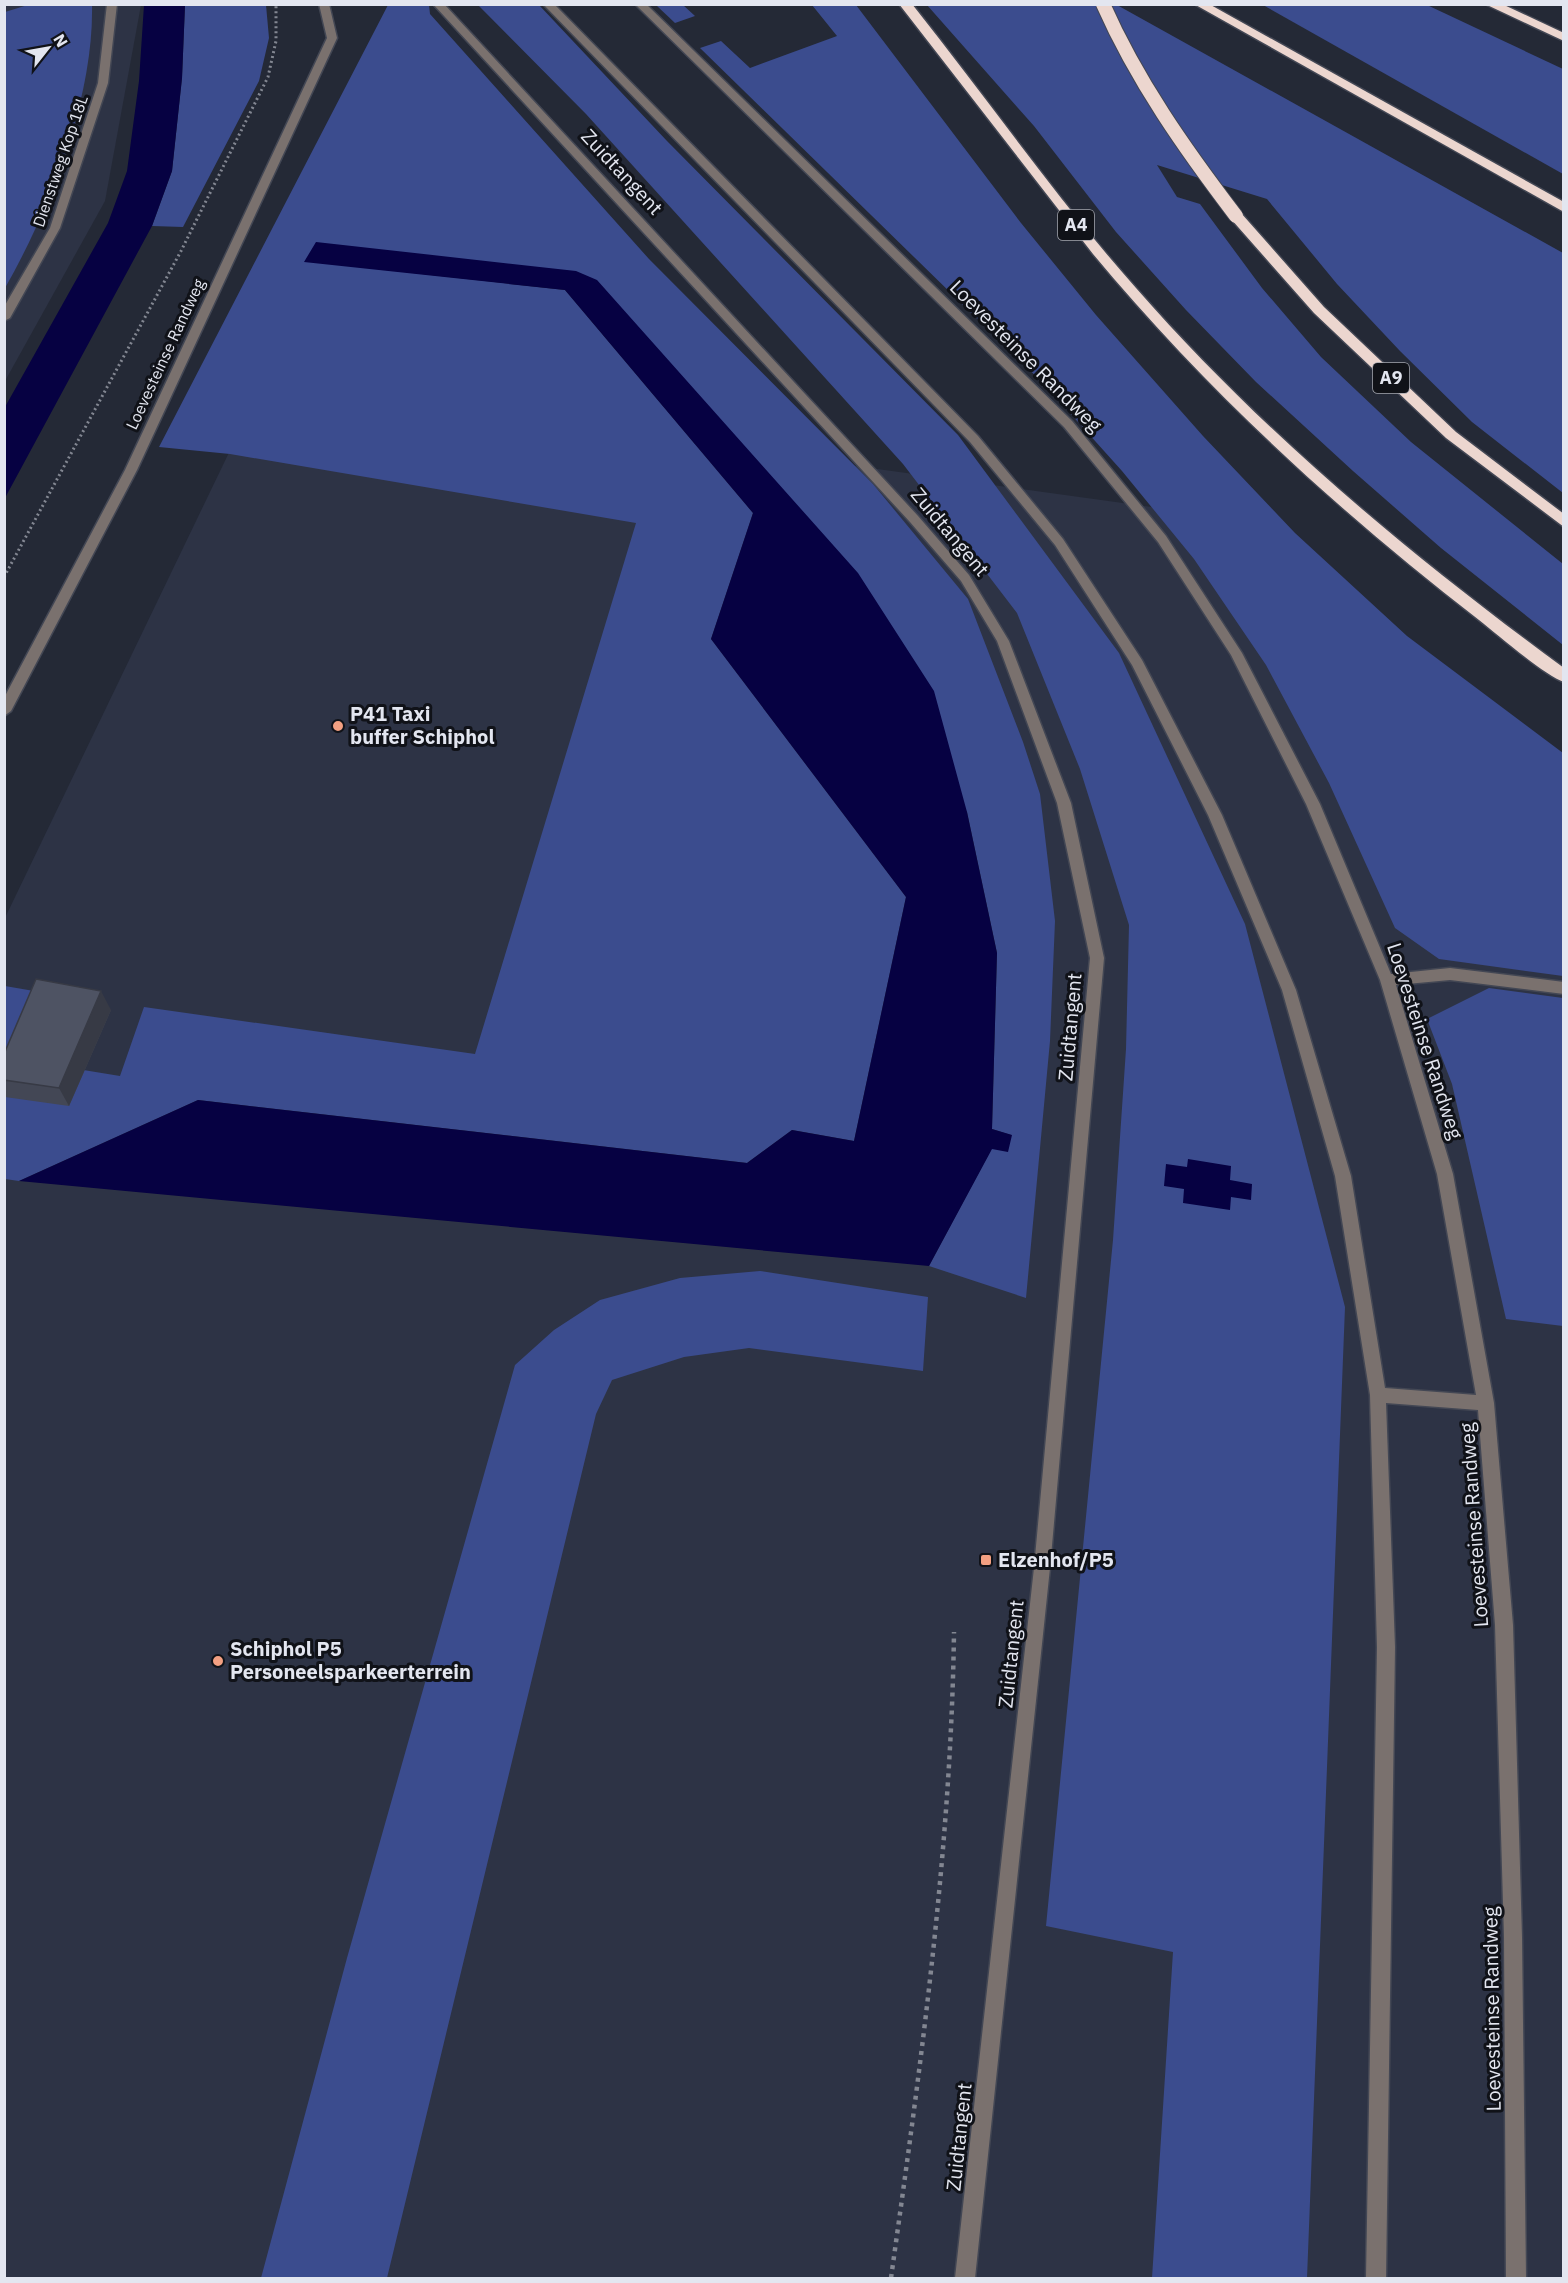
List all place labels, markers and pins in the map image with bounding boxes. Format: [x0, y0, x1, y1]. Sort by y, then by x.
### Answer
place label: P41 Taxi buffer Schiphol [350, 700, 494, 750]
marker: P41 Taxi buffer Schiphol [331, 719, 345, 733]
place label: Elzenhof/P5 [998, 1546, 1114, 1573]
marker: Elzenhof/P5 [979, 1553, 993, 1567]
place label: Schiphol P5 Personeelsparkeerterrein [230, 1635, 471, 1685]
marker: Schiphol P5 Personeelsparkeerterrein [211, 1654, 225, 1668]

